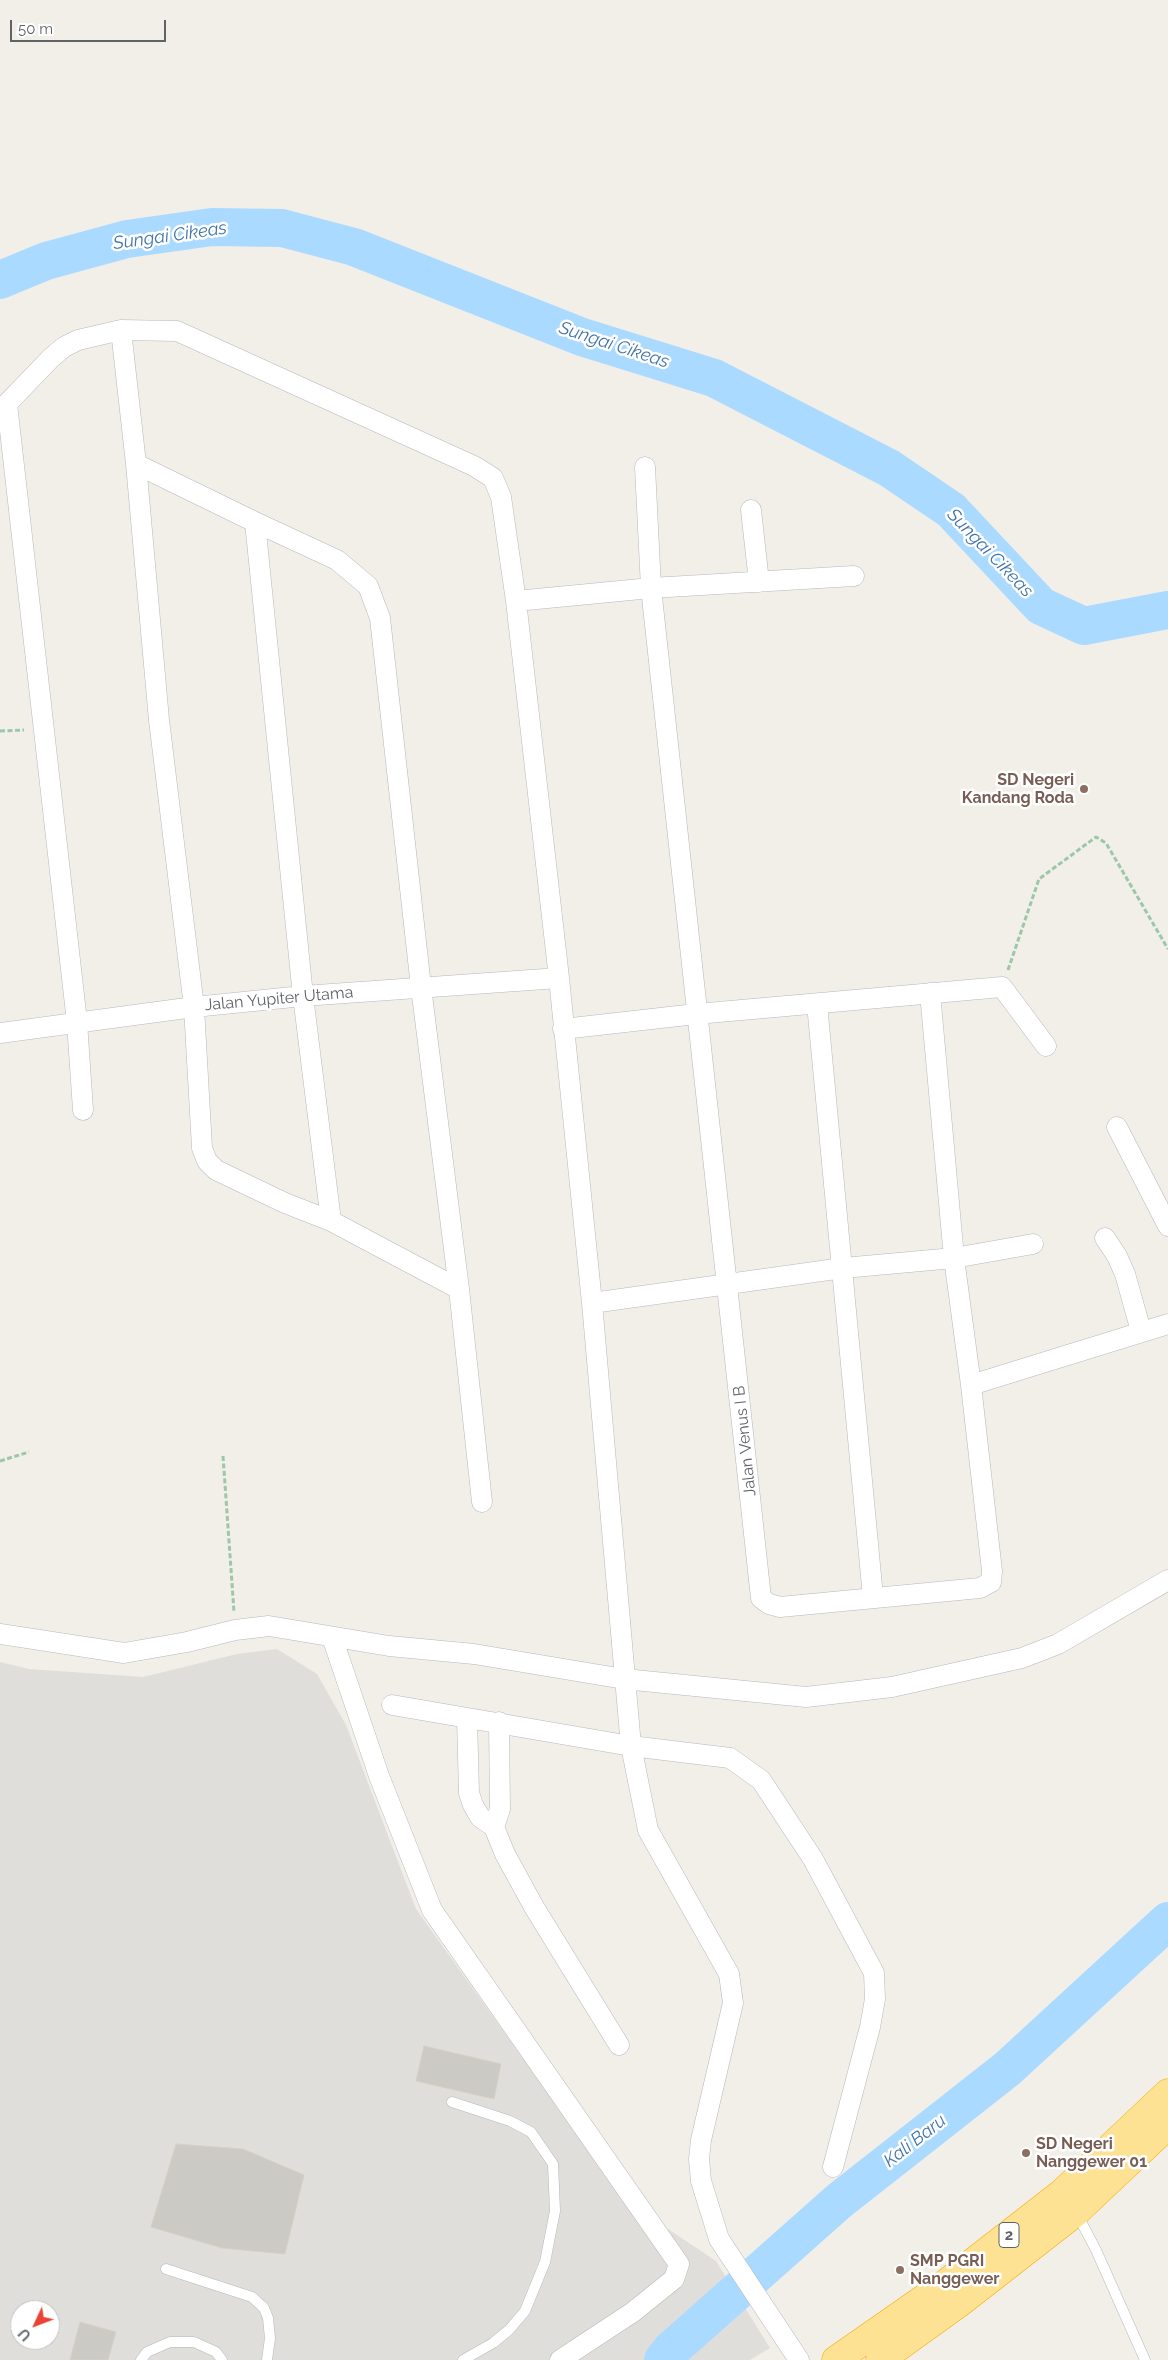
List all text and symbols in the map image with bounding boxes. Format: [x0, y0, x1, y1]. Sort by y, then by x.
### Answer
scale bar [12, 10, 169, 42]
text: 50 m [18, 20, 53, 38]
water label: Sungai Cikeas [112, 217, 228, 255]
water label: Sungai Cikeas [556, 317, 672, 373]
water label: Sungai Cikeas [942, 504, 1038, 602]
place label: SD Negeri Kandang Roda [962, 770, 1074, 808]
marker: SD Negeri Kandang Roda [1078, 783, 1090, 795]
street label: Jalan Yupiter Utama [204, 983, 354, 1015]
street label: Jalan Venus I B [730, 1385, 760, 1497]
water label: Kali Baru [880, 2110, 950, 2172]
place label: SD Negeri Nanggewer 01 [1036, 2134, 1147, 2172]
marker: SD Negeri Nanggewer 01 [1020, 2147, 1032, 2159]
road number: 2 [999, 2222, 1019, 2248]
place label: SMP PGRI Nanggewer [910, 2251, 999, 2289]
marker: SMP PGRI Nanggewer [894, 2264, 906, 2276]
north arrow [10, 2300, 60, 2350]
text: U [15, 2325, 34, 2344]

